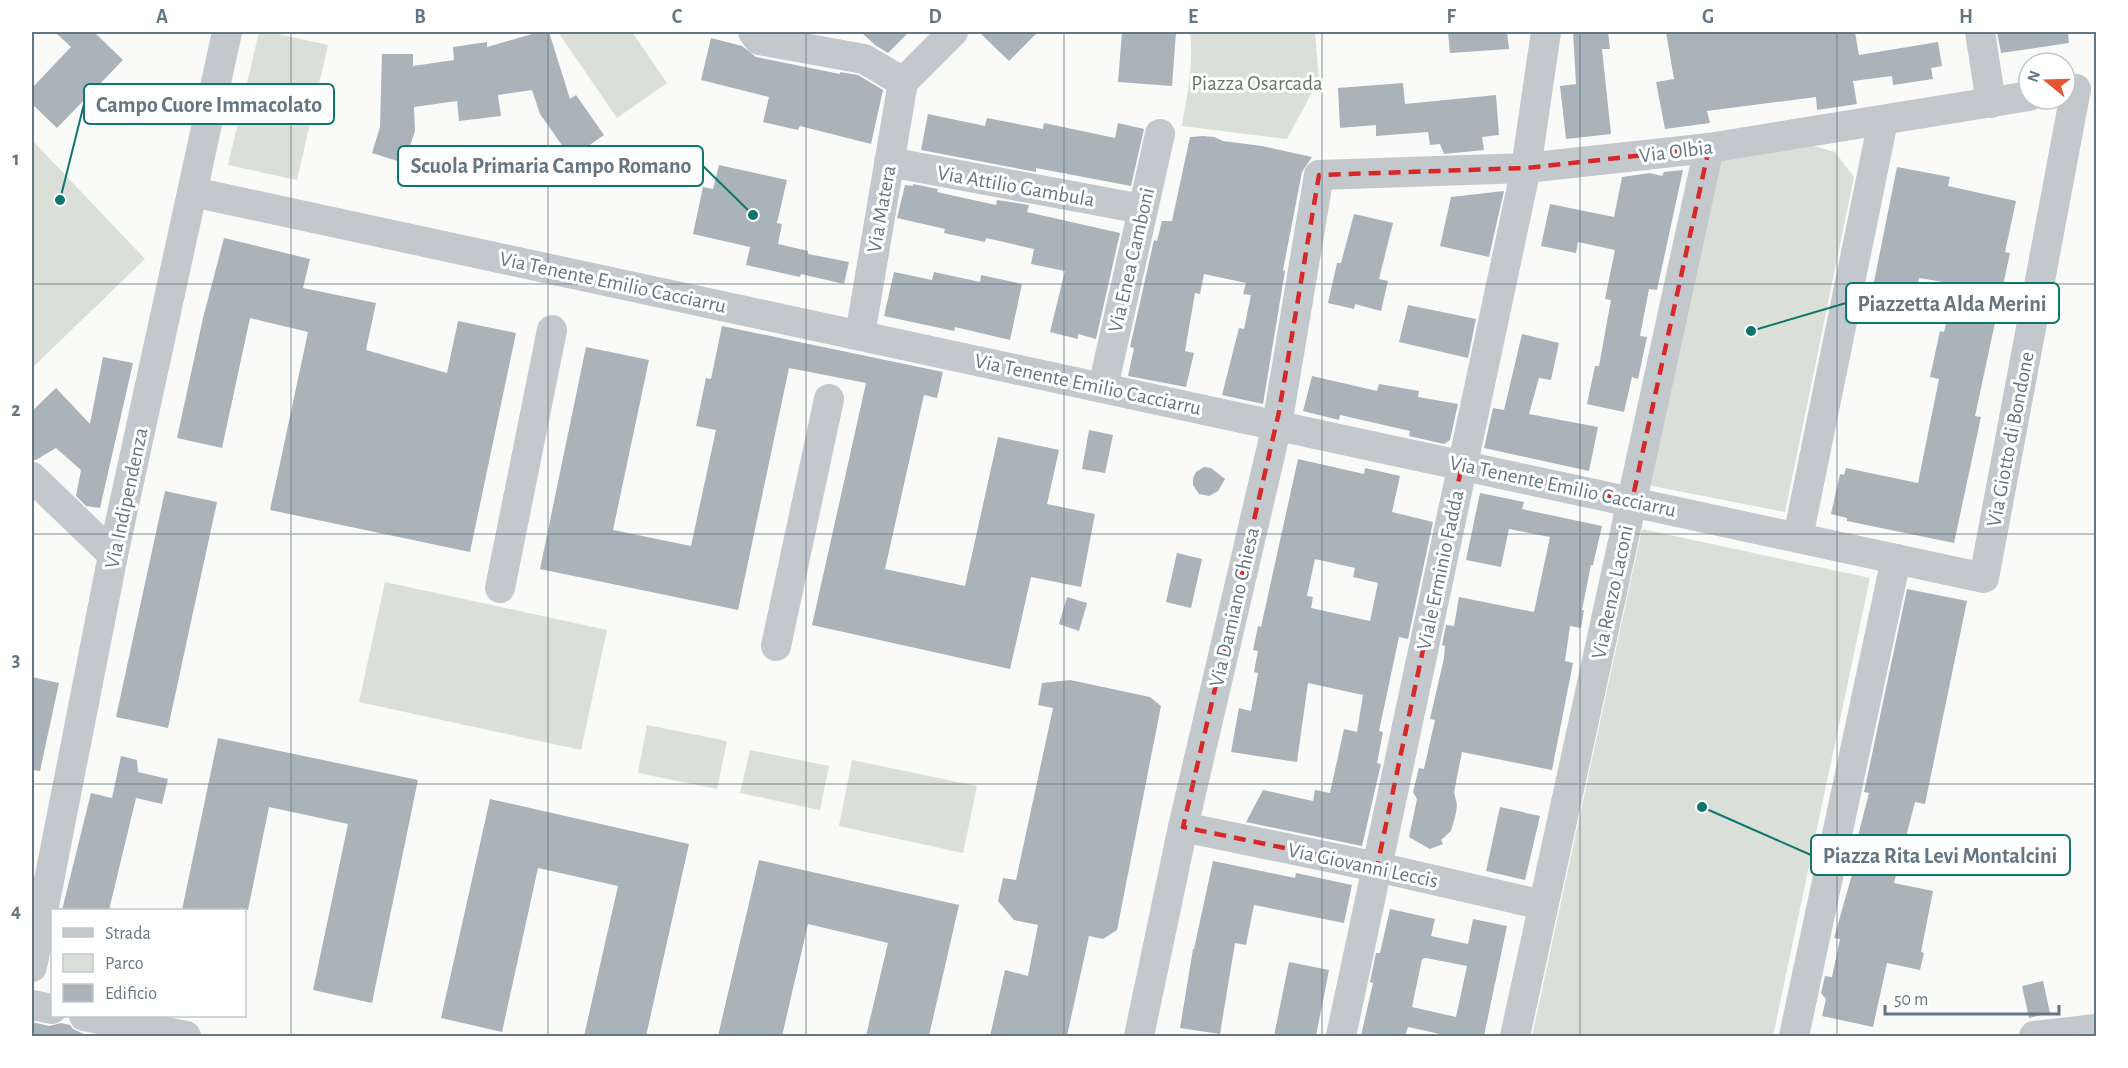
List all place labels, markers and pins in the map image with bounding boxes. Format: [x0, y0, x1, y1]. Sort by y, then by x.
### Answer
callout: Campo Cuore Immacolato [84, 84, 334, 124]
callout: Scuola Primaria Campo Romano [398, 146, 703, 186]
callout: Piazzetta Alda Merini [1846, 283, 2059, 323]
callout: Piazza Rita Levi Montalcini [1811, 835, 2070, 875]

